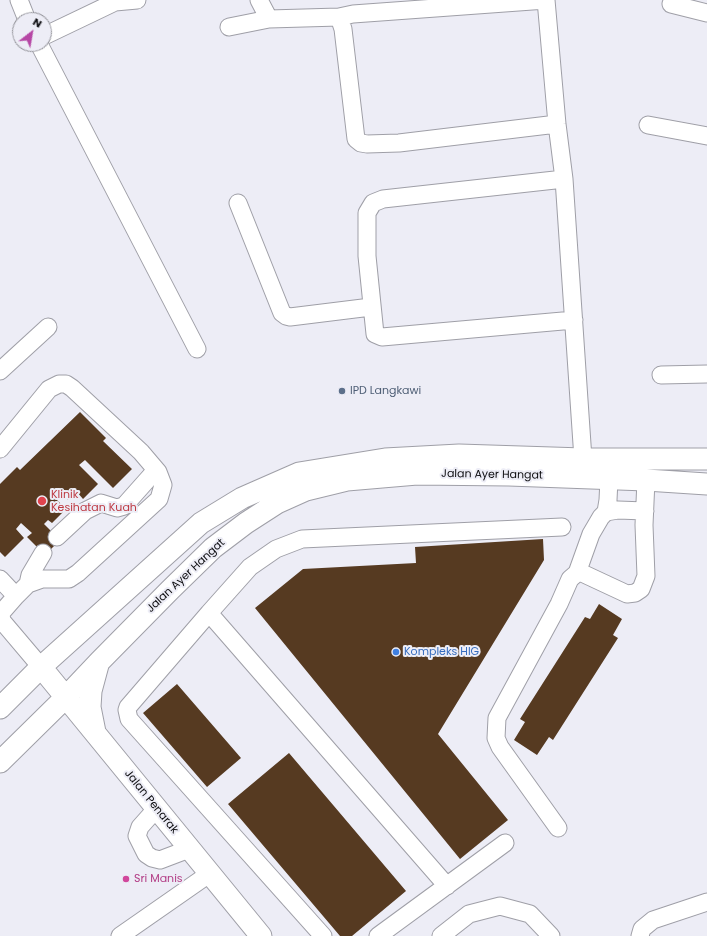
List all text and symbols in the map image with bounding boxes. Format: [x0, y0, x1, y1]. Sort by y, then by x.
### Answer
north arrow [12, 12, 52, 52]
text: N [30, 14, 45, 32]
place label: IPD Langkawi [350, 384, 421, 398]
marker: IPD Langkawi [337, 386, 347, 396]
street label: Jalan Ayer Hangat [441, 468, 543, 482]
place label: Klinik Kesihatan Kuah [51, 488, 137, 514]
marker: Klinik Kesihatan Kuah [36, 495, 48, 507]
street label: Jalan Ayer Hangat [144, 536, 228, 616]
place label: Kompleks HIG [404, 645, 479, 659]
marker: Kompleks HIG [391, 647, 401, 657]
street label: Jalan Penarak [121, 767, 181, 837]
place label: Sri Manis [134, 872, 183, 886]
marker: Sri Manis [121, 874, 131, 884]

